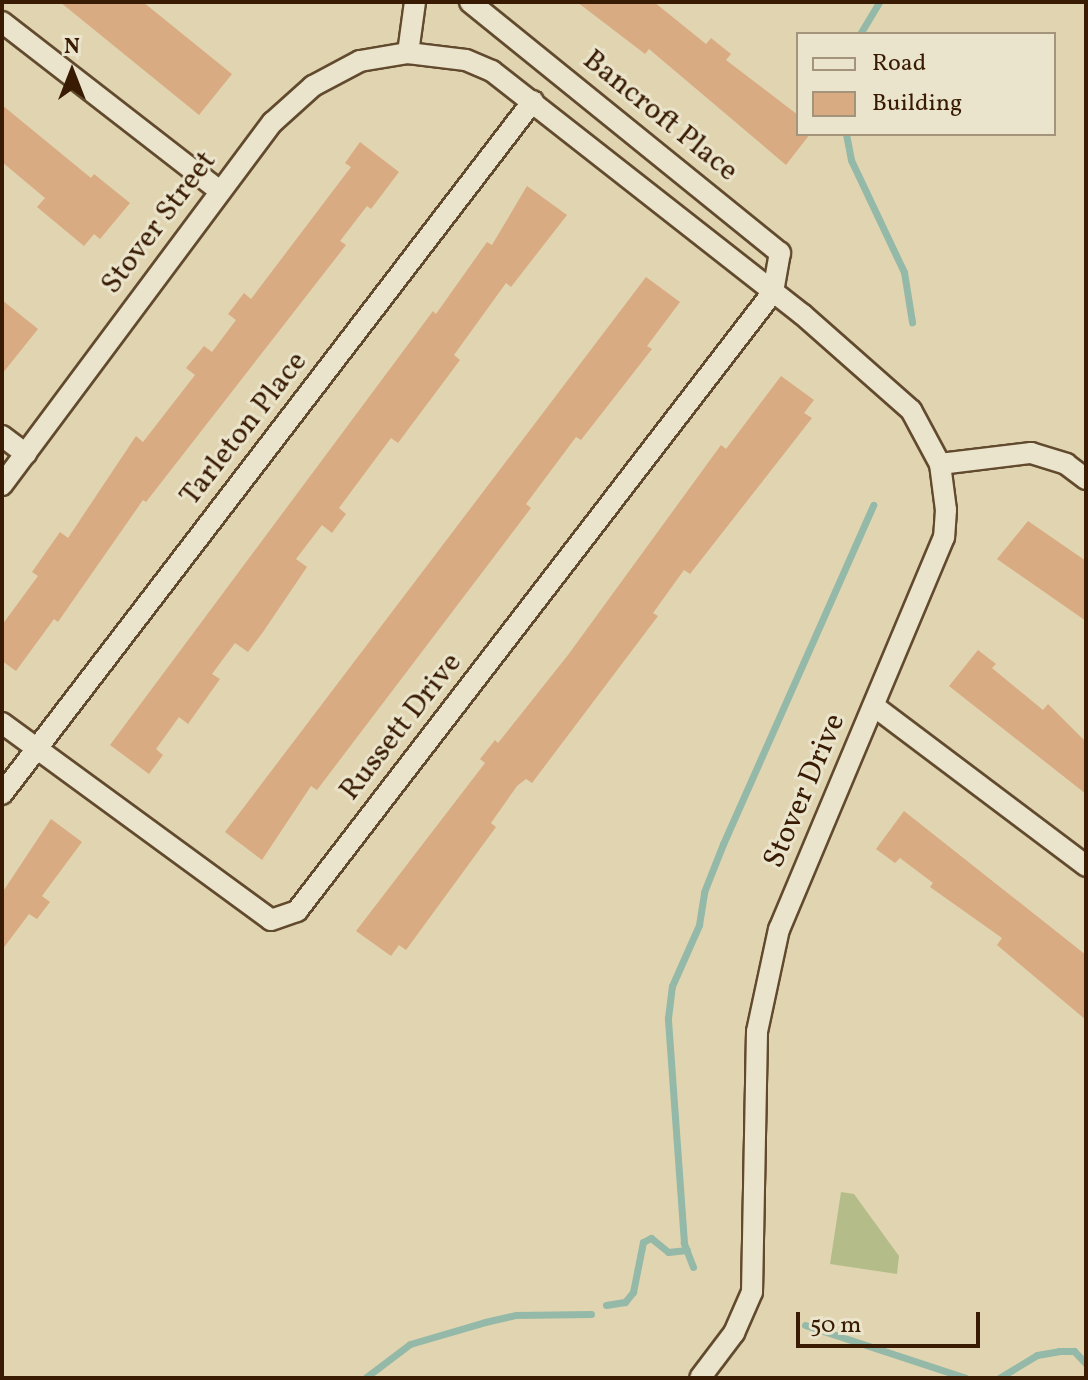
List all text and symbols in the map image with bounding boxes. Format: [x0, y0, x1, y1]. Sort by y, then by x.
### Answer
north arrow [32, 32, 112, 112]
text: N [64, 32, 80, 63]
legend [796, 32, 1056, 136]
street label: Bancroft Place [575, 43, 745, 189]
text: Road [872, 47, 926, 81]
text: Building [872, 87, 962, 121]
street label: Stover Street [94, 145, 224, 301]
street label: Tarleton Place [173, 345, 315, 513]
street label: Russett Drive [332, 646, 470, 808]
street label: Stover Drive [756, 708, 854, 874]
scale bar [800, 1296, 984, 1346]
text: 50 m [810, 1309, 862, 1343]

